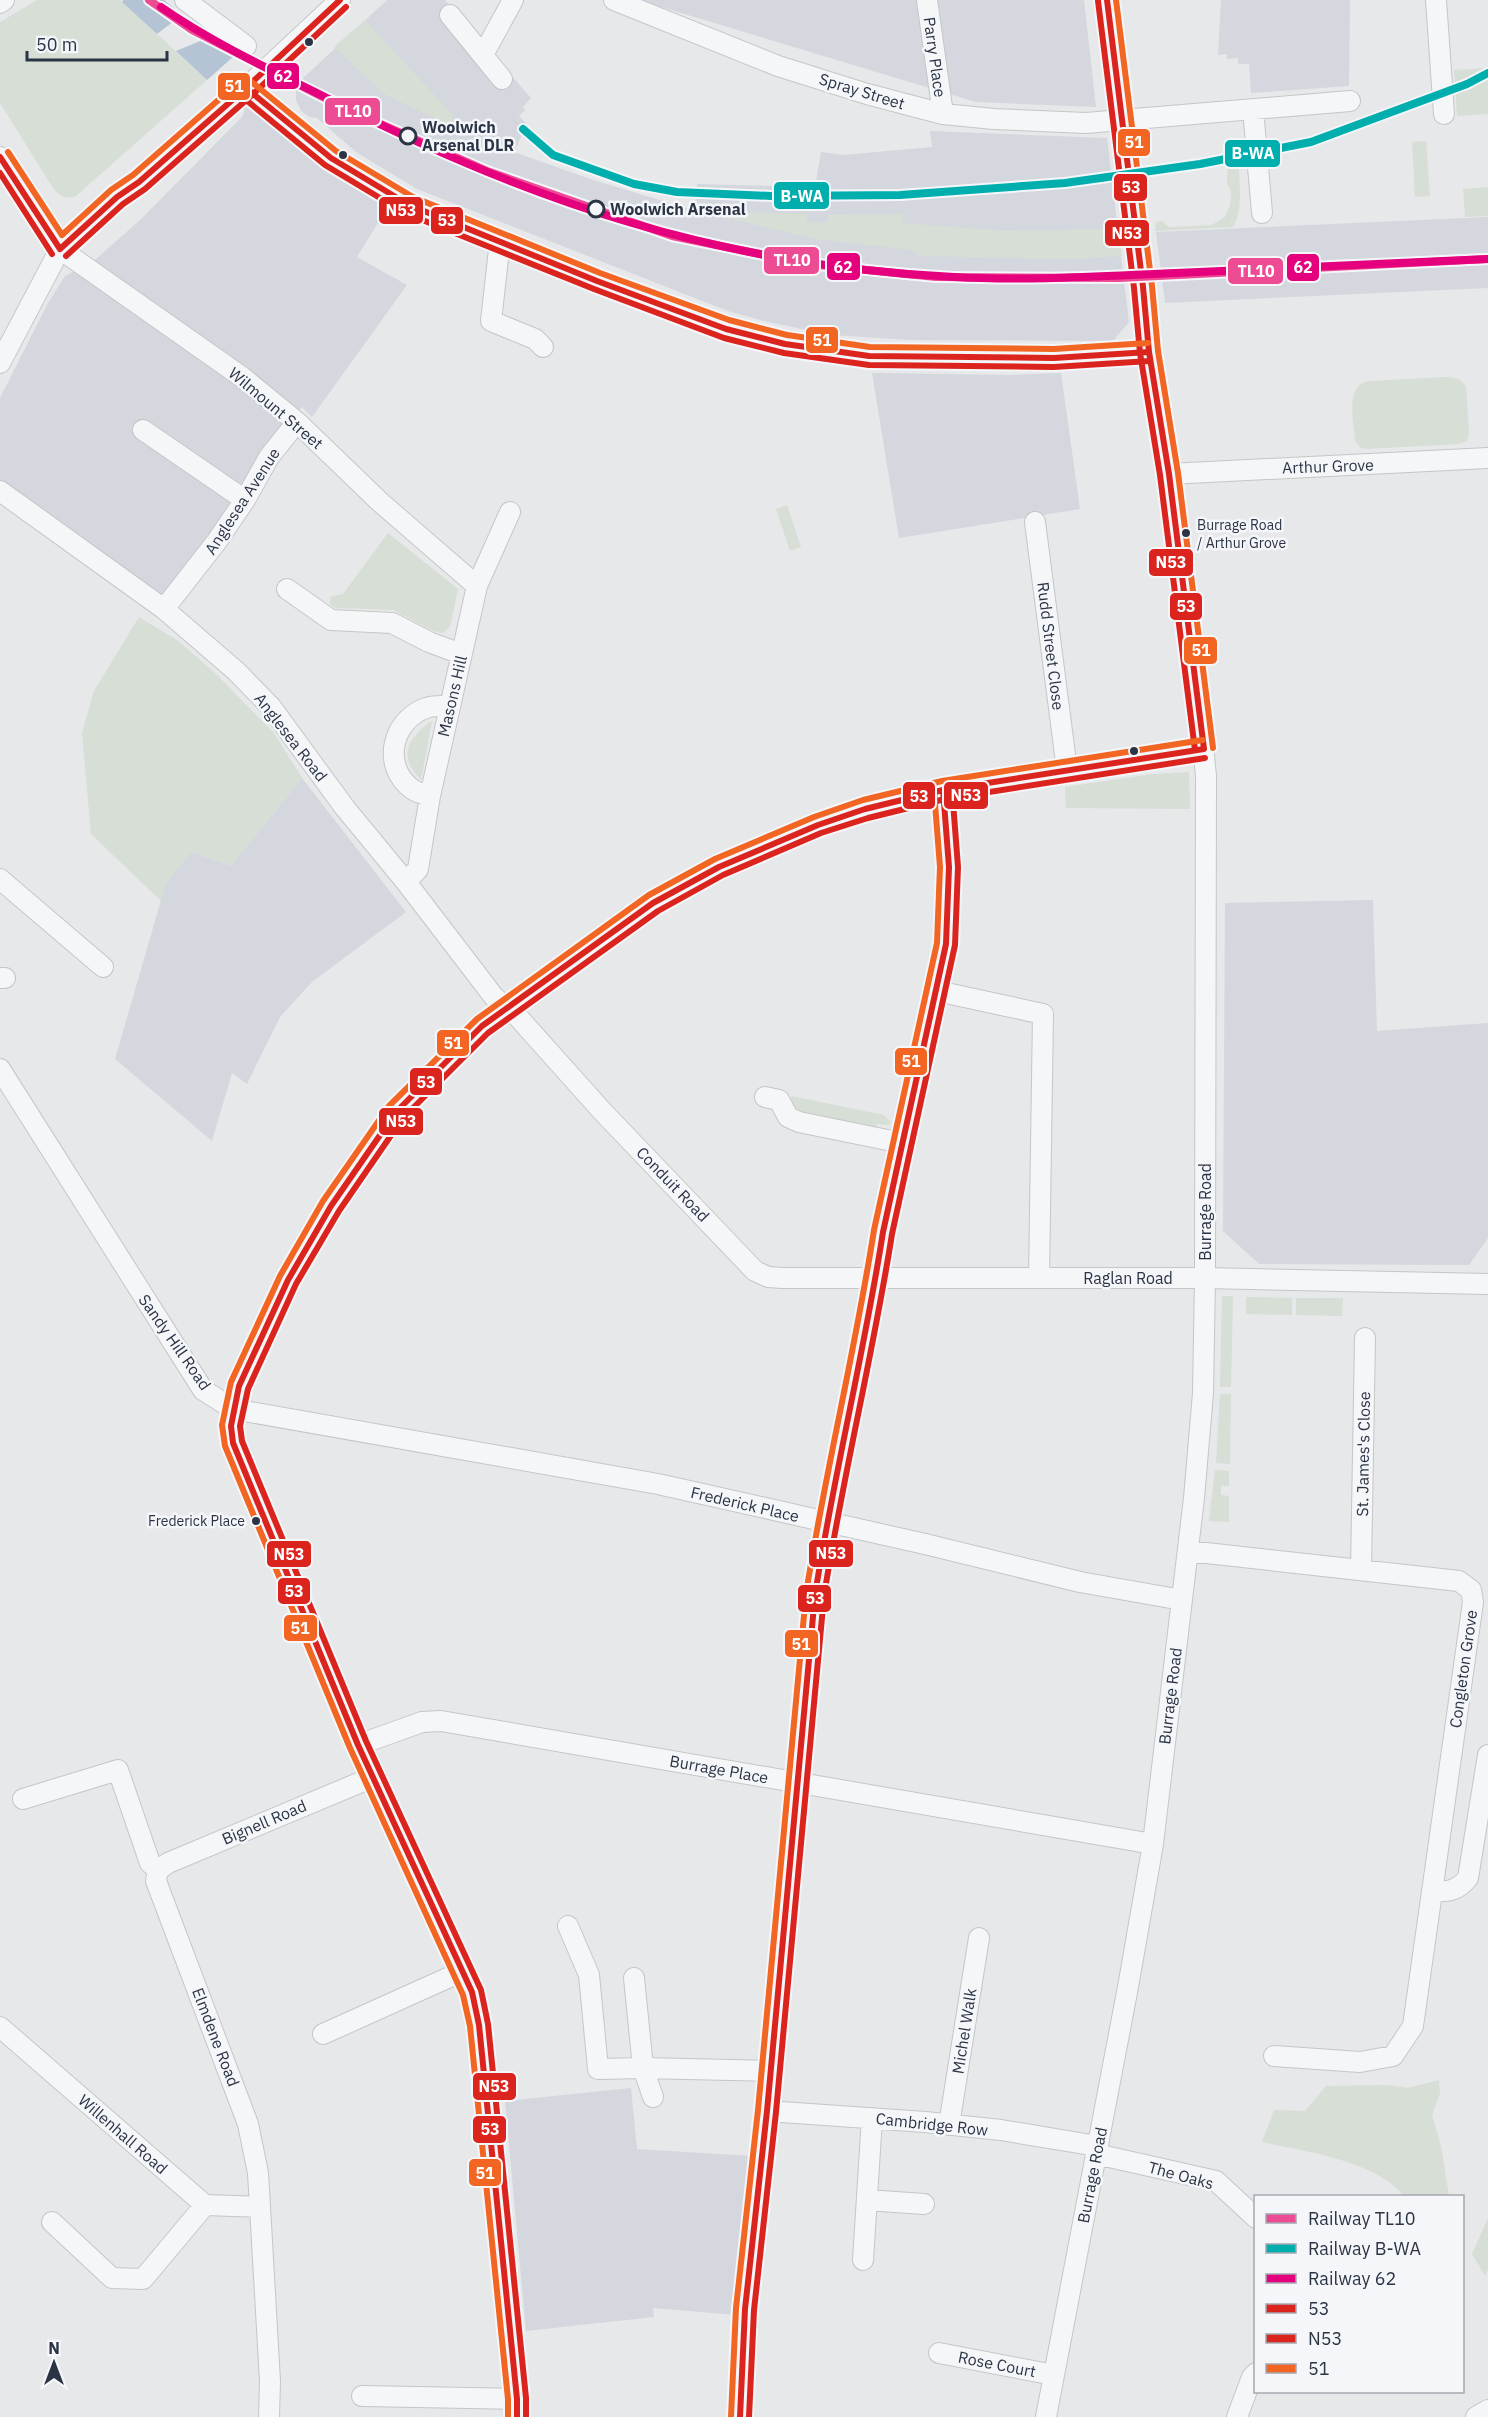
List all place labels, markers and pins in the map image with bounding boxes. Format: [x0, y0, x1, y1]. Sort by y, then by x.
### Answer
unlabelled marker [303, 36, 315, 48]
place label: Woolwich Arsenal DLR [422, 117, 514, 155]
marker: Woolwich Arsenal DLR [399, 127, 417, 145]
unlabelled marker [337, 149, 349, 161]
place label: Woolwich Arsenal [610, 199, 746, 219]
marker: Woolwich Arsenal [587, 200, 605, 218]
place label: Burrage Road / Arthur Grove [1197, 516, 1286, 552]
marker: Burrage Road / Arthur Grove [1180, 527, 1192, 539]
unlabelled marker [1128, 745, 1140, 757]
place label: Frederick Place [148, 1512, 245, 1530]
marker: Frederick Place [250, 1515, 262, 1527]

